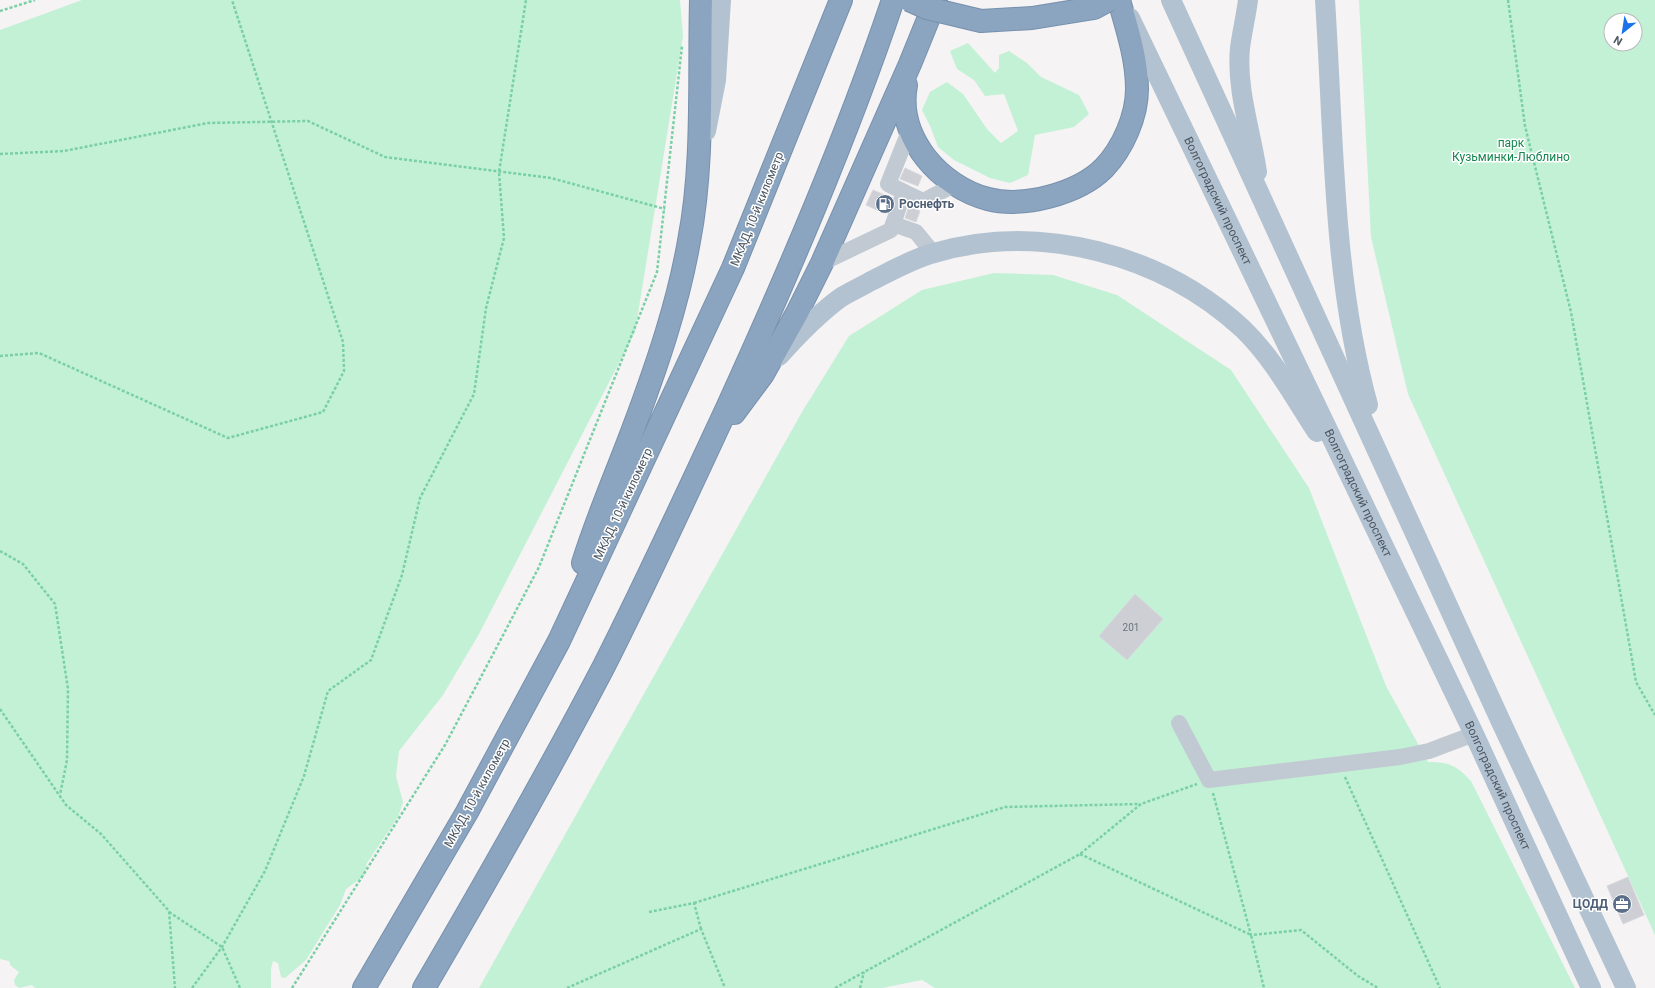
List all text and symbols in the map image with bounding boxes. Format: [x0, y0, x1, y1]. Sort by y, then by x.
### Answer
north arrow [1603, 12, 1643, 52]
text: N [1611, 33, 1625, 48]
street label: Волгоградский проспект [1181, 135, 1255, 268]
park label: парк Кузьминки-Люблино [1452, 136, 1570, 164]
street label: МКАД, 10-й километр [728, 150, 786, 268]
fuel station icon: Роснефть [874, 193, 896, 215]
place label: Роснефть [899, 197, 955, 211]
street label: Волгоградский проспект [1321, 427, 1395, 560]
street label: МКАД, 10-й километр [591, 445, 655, 562]
house number: 201 [1123, 622, 1139, 633]
street label: Волгоградский проспект [1462, 719, 1534, 852]
street label: МКАД, 10-й километр [441, 736, 513, 850]
office icon: ЦОДД [1611, 893, 1633, 915]
place label: ЦОДД [1573, 897, 1608, 911]

